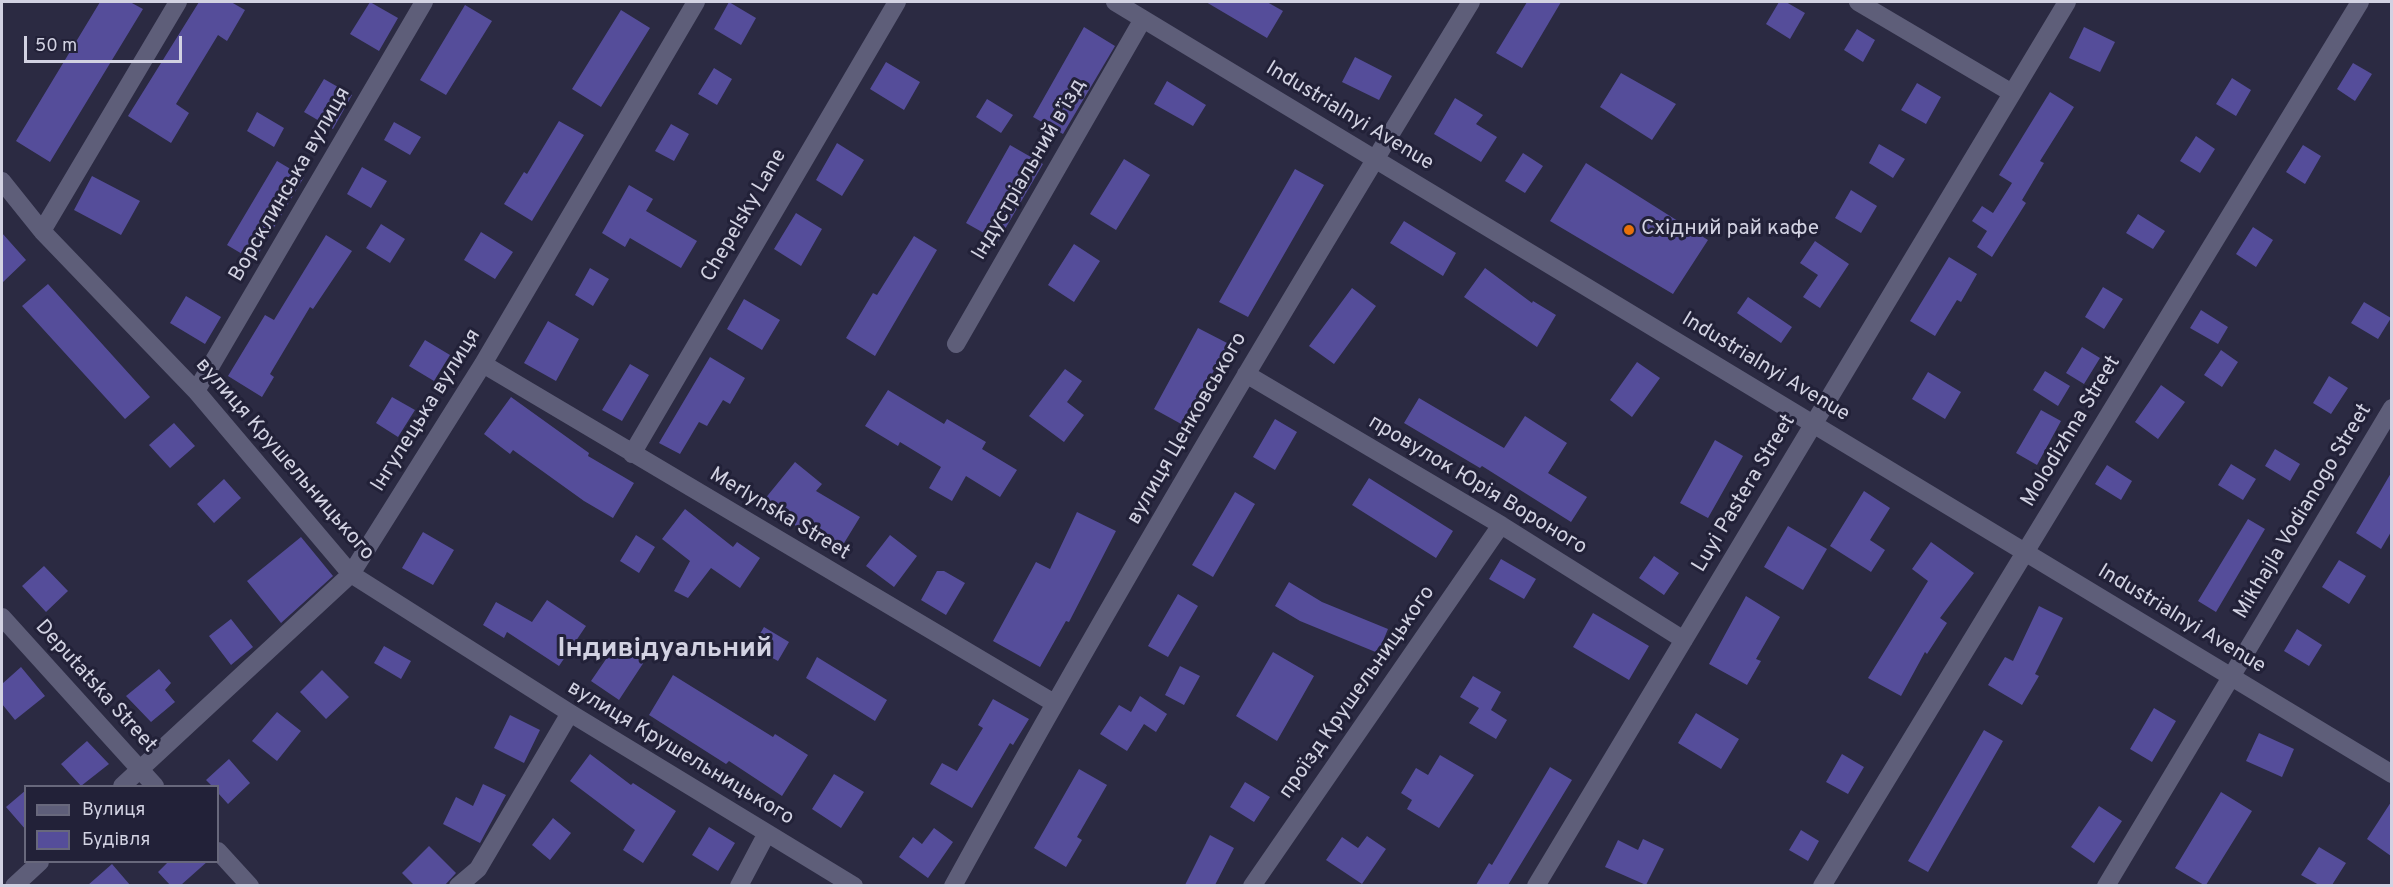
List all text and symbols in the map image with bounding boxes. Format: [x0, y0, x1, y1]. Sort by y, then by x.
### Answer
scale bar [27, 24, 184, 62]
text: 50 m [35, 35, 77, 58]
street label: Industrialnyi Avenue [1260, 57, 1438, 177]
street label: Індустріальний в’їзд [968, 75, 1092, 265]
street label: Ворсклинська вулиця [225, 83, 357, 287]
street label: Chepelsky Lane [697, 145, 793, 287]
place label: Східний рай кафе [1641, 217, 1819, 243]
marker: Східний рай кафе [1622, 223, 1636, 237]
street label: Industrialnyi Avenue [1676, 308, 1854, 428]
street label: Інгулецька вулиця [367, 325, 487, 497]
street label: вулиця Ценковського [1123, 328, 1253, 530]
street label: Molodizhna Street [2017, 352, 2127, 512]
street label: вулиця Крушельницького [189, 354, 379, 566]
street label: Mikhajla Vodianogo Street [2230, 400, 2378, 624]
street label: провулок Юрія Вороного [1363, 411, 1591, 561]
street label: Luyi Pastera Street [1688, 411, 1802, 577]
street label: Merlynska Street [704, 463, 854, 567]
street label: Industrialnyi Avenue [2092, 560, 2270, 680]
street label: проїзд Крушельницького [1275, 582, 1441, 804]
street label: Deputatska Street [29, 615, 161, 759]
district label: Індивідуальний [557, 635, 773, 667]
street label: вулиця Крушельницького [562, 676, 798, 832]
legend [24, 785, 219, 863]
text: Вулиця [82, 799, 145, 822]
text: Будівля [82, 829, 150, 852]

